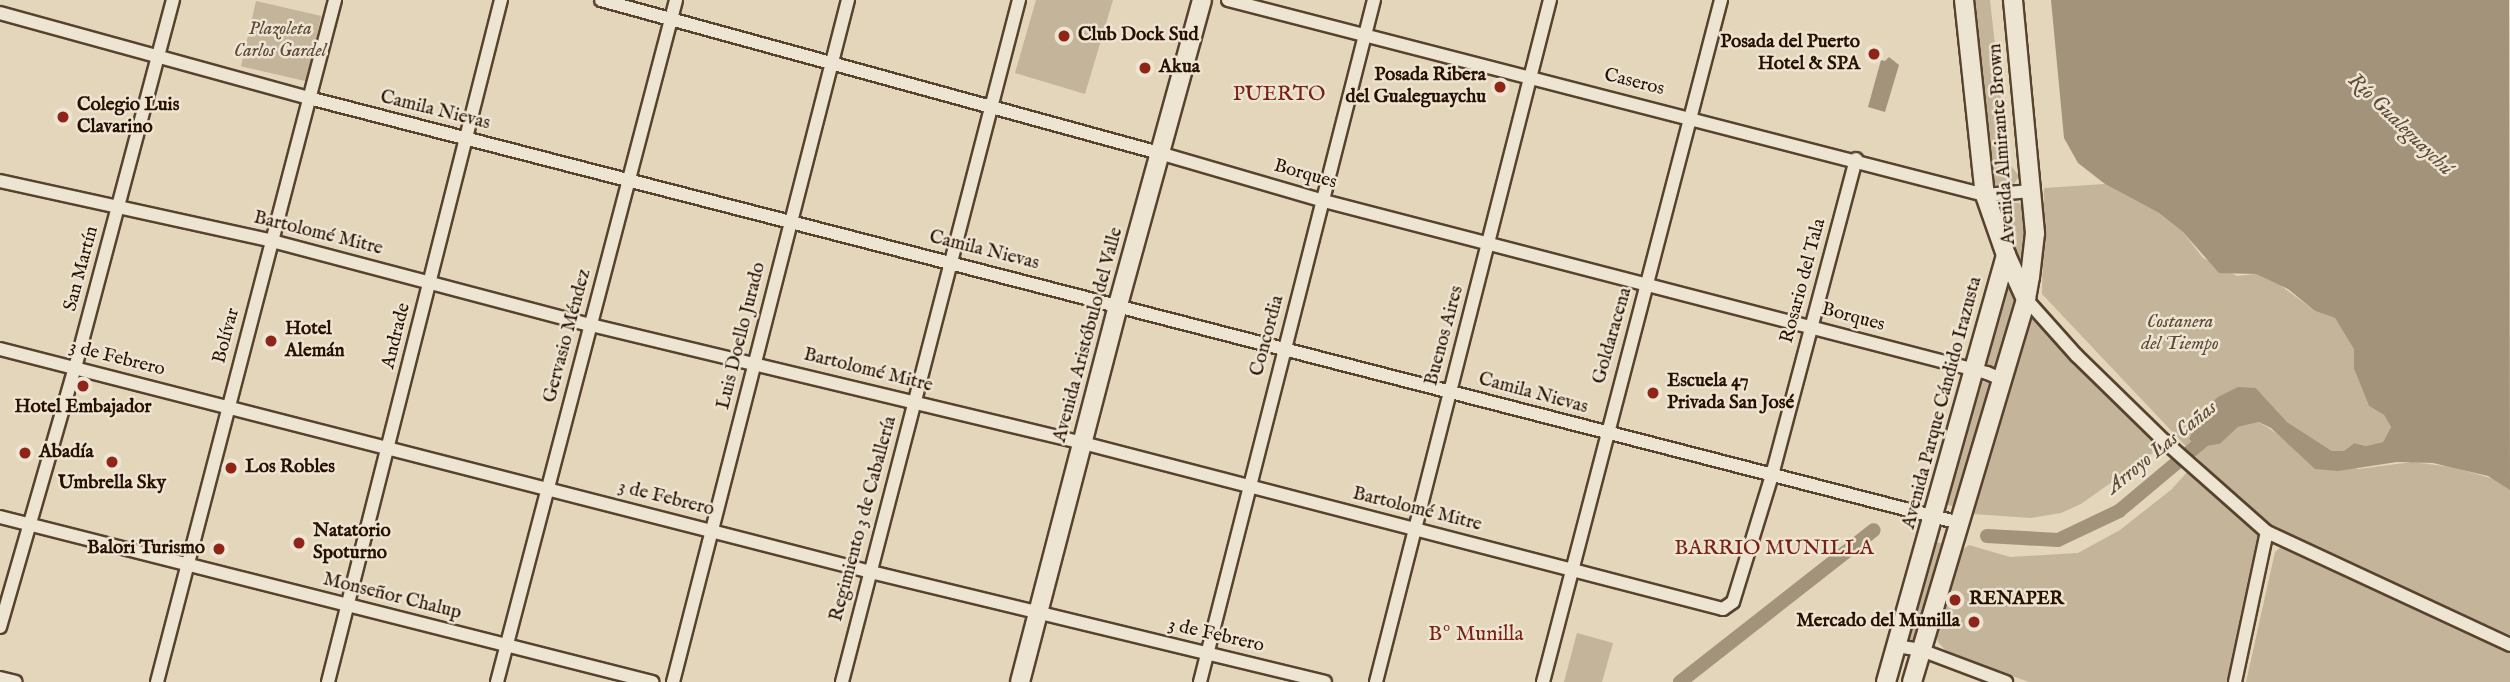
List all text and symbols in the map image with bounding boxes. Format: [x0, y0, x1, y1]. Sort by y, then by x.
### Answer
park label: Plazoleta Carlos Gardel [234, 19, 326, 63]
place label: Club Dock Sud [1078, 25, 1199, 47]
marker: Club Dock Sud [1056, 28, 1072, 44]
place label: Posada del Puerto Hotel & SPA [1720, 32, 1860, 76]
street label: Avenida Almirante Brown [1985, 43, 2021, 245]
marker: Posada del Puerto Hotel & SPA [1866, 46, 1882, 62]
place label: Akua [1159, 57, 1200, 79]
marker: Akua [1137, 60, 1153, 76]
place label: Posada Ribera del Gualeguaychu [1346, 65, 1486, 109]
street label: Caseros [1602, 65, 1666, 101]
water label: Río Gualeguaychú [2342, 69, 2458, 181]
marker: Posada Ribera del Gualeguaychu [1492, 79, 1508, 95]
district label: PUERTO [1227, 82, 1331, 108]
street label: Camila Nievas [378, 86, 492, 136]
place label: Colegio Luis Clavarino [77, 95, 179, 139]
marker: Colegio Luis Clavarino [55, 109, 71, 125]
street label: Borques [1271, 155, 1339, 195]
street label: Bartolomé Mitre [251, 207, 385, 261]
street label: Rosario del Tala [1776, 216, 1832, 346]
street label: San Martín [60, 224, 104, 314]
street label: Avenida Aristóbulo del Valle [1049, 225, 1129, 445]
street label: Camila Nievas [927, 226, 1041, 276]
street label: Luis Doello Jurado [713, 260, 771, 412]
street label: Gervasio Méndez [539, 267, 597, 405]
street label: Avenida Parque Cándido Irazusta [1898, 274, 1988, 532]
street label: Buenos Aires [1421, 283, 1469, 389]
street label: Goldaracena [1588, 285, 1638, 387]
street label: Concordia [1246, 293, 1290, 379]
street label: Borques [1819, 299, 1887, 337]
street label: Andrade [378, 301, 416, 371]
street label: Bolívar [209, 306, 245, 366]
park label: Costanera del Tiempo [2141, 312, 2219, 356]
place label: Hotel Alemán [285, 319, 345, 363]
marker: Hotel Alemán [263, 333, 279, 349]
street label: 3 de Febrero [67, 336, 167, 382]
street label: Bartolomé Mitre [801, 344, 935, 398]
street label: Camila Nievas [1476, 368, 1590, 420]
place label: Escuela 47 Privada San José [1667, 371, 1794, 415]
marker: Hotel Embajador [75, 378, 91, 394]
marker: Escuela 47 Privada San José [1645, 385, 1661, 401]
water label: Arroyo Las Cañas [2102, 396, 2222, 500]
place label: Hotel Embajador [14, 397, 152, 419]
street label: Regimiento 3 de Caballería [826, 414, 902, 624]
place label: Abadía [39, 442, 94, 464]
marker: Abadía [17, 445, 33, 461]
marker: Umbrella Sky [104, 454, 120, 470]
place label: Los Robles [245, 457, 335, 479]
marker: Los Robles [223, 460, 239, 476]
place label: Umbrella Sky [58, 473, 166, 495]
street label: 3 de Febrero [616, 476, 716, 522]
street label: Bartolomé Mitre [1350, 483, 1484, 537]
place label: Natatorio Spoturno [313, 521, 391, 565]
marker: Natatorio Spoturno [291, 535, 307, 551]
district label: BARRIO MUNILLA [1662, 536, 1886, 562]
place label: Balori Turismo [87, 538, 205, 560]
marker: Balori Turismo [211, 541, 227, 557]
street label: Monseñor Chalup [320, 569, 464, 625]
place label: RENAPER [1969, 589, 2064, 611]
marker: RENAPER [1947, 592, 1963, 608]
place label: Mercado del Munilla [1796, 611, 1960, 633]
street label: 3 de Febrero [1166, 614, 1266, 658]
marker: Mercado del Munilla [1966, 614, 1982, 630]
district label: Bº Munilla [1428, 622, 1524, 648]

